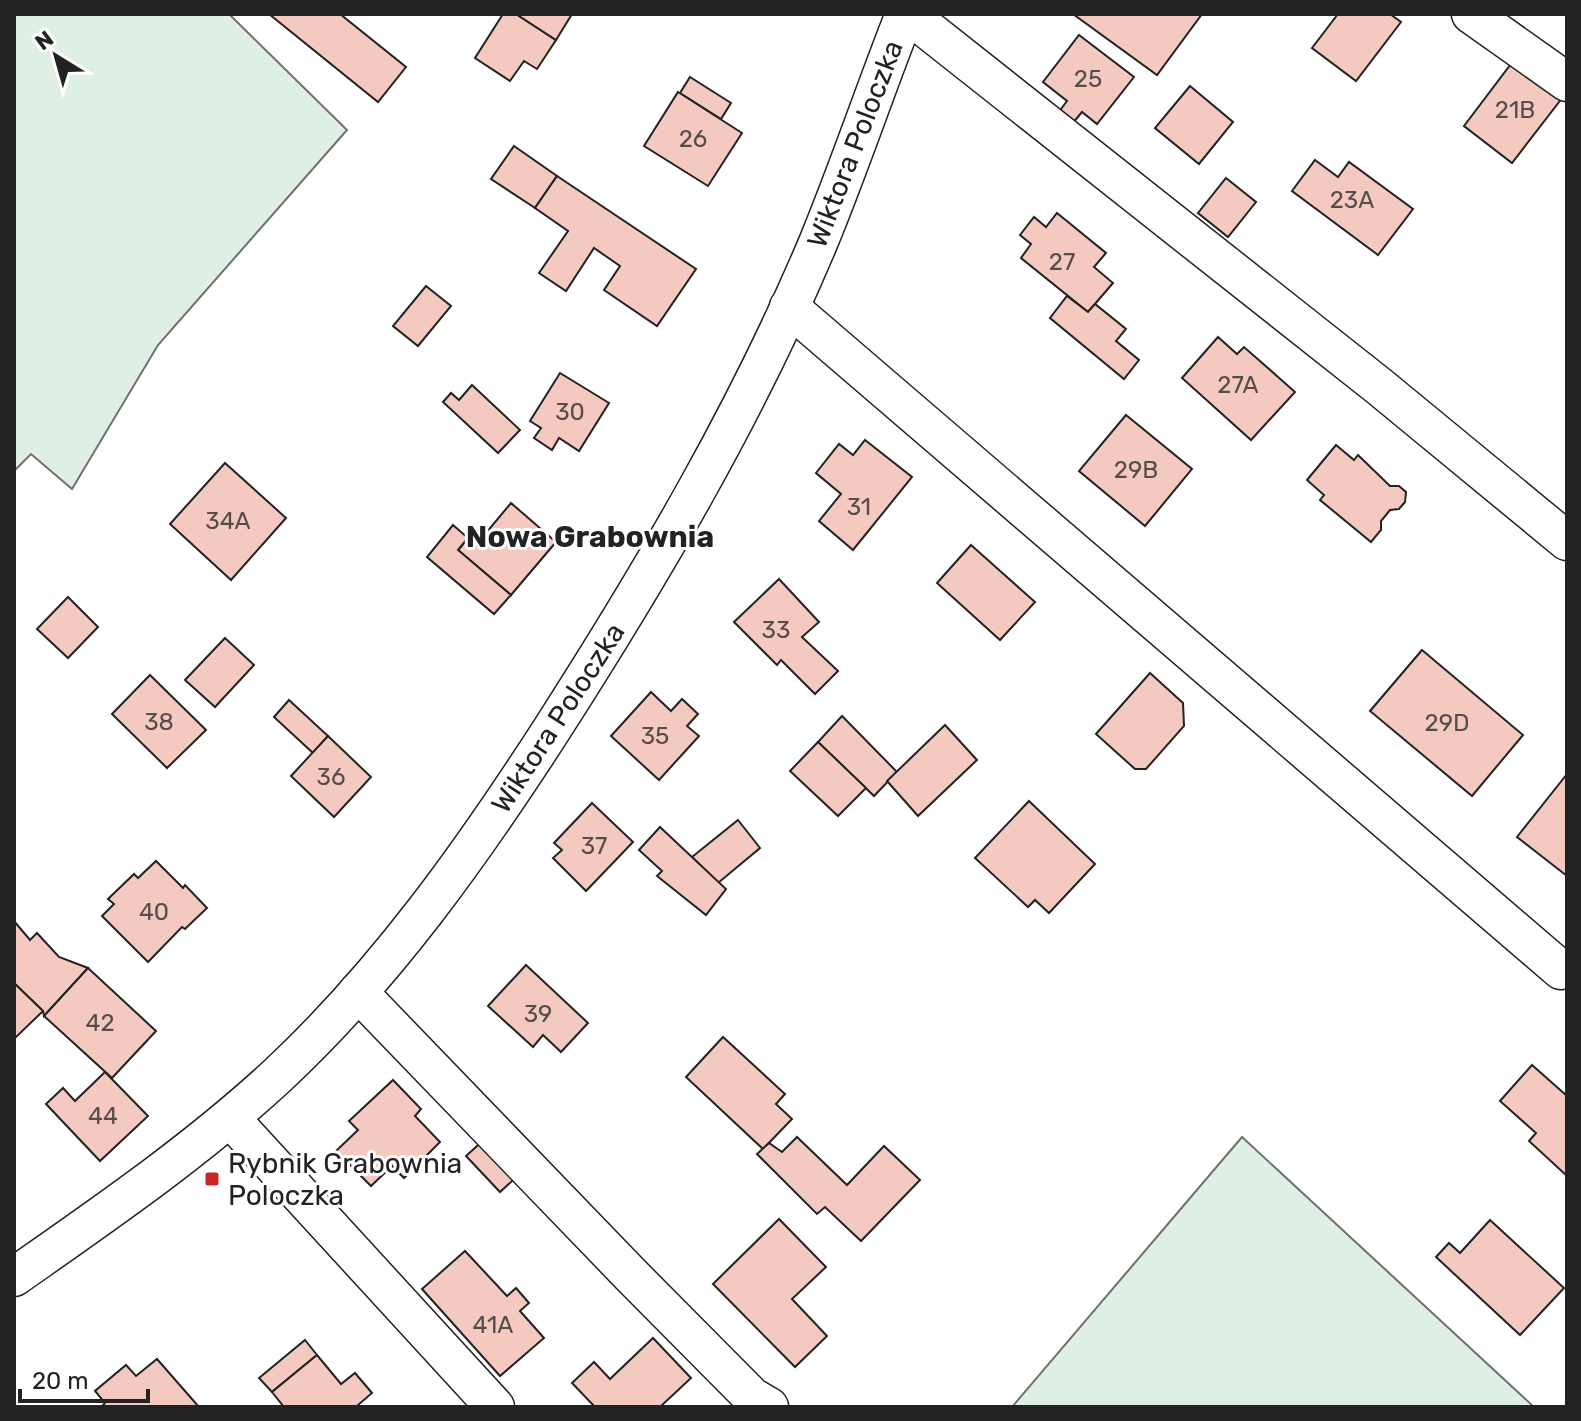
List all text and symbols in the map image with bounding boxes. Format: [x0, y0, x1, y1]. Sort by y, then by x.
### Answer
north arrow [16, 16, 96, 96]
text: N [30, 25, 59, 56]
street label: Wiktora Poloczka [800, 36, 910, 252]
house number: 25 [1074, 65, 1102, 93]
house number: 21B [1495, 96, 1535, 124]
house number: 26 [679, 125, 707, 153]
house number: 23A [1330, 186, 1374, 214]
house number: 27 [1049, 248, 1075, 276]
house number: 27A [1217, 371, 1259, 399]
house number: 30 [555, 398, 585, 426]
house number: 29B [1114, 456, 1158, 484]
house number: 31 [847, 493, 871, 521]
house number: 34A [205, 507, 251, 535]
district label: Nowa Grabownia [466, 519, 714, 555]
house number: 33 [762, 616, 790, 644]
street label: Wiktora Poloczka [484, 617, 632, 819]
house number: 38 [144, 708, 174, 736]
house number: 29D [1425, 709, 1469, 737]
house number: 35 [641, 722, 669, 750]
house number: 36 [317, 763, 345, 791]
house number: 37 [581, 832, 607, 860]
house number: 40 [139, 898, 169, 926]
house number: 39 [524, 1000, 552, 1028]
house number: 42 [86, 1009, 115, 1037]
house number: 44 [88, 1102, 118, 1130]
place label: Rybnik Grabownia Poloczka [228, 1147, 462, 1212]
marker: Rybnik Grabownia Poloczka [203, 1170, 221, 1188]
house number: 41A [473, 1311, 513, 1339]
scale bar [20, 1353, 148, 1403]
text: 20 m [32, 1367, 89, 1395]

